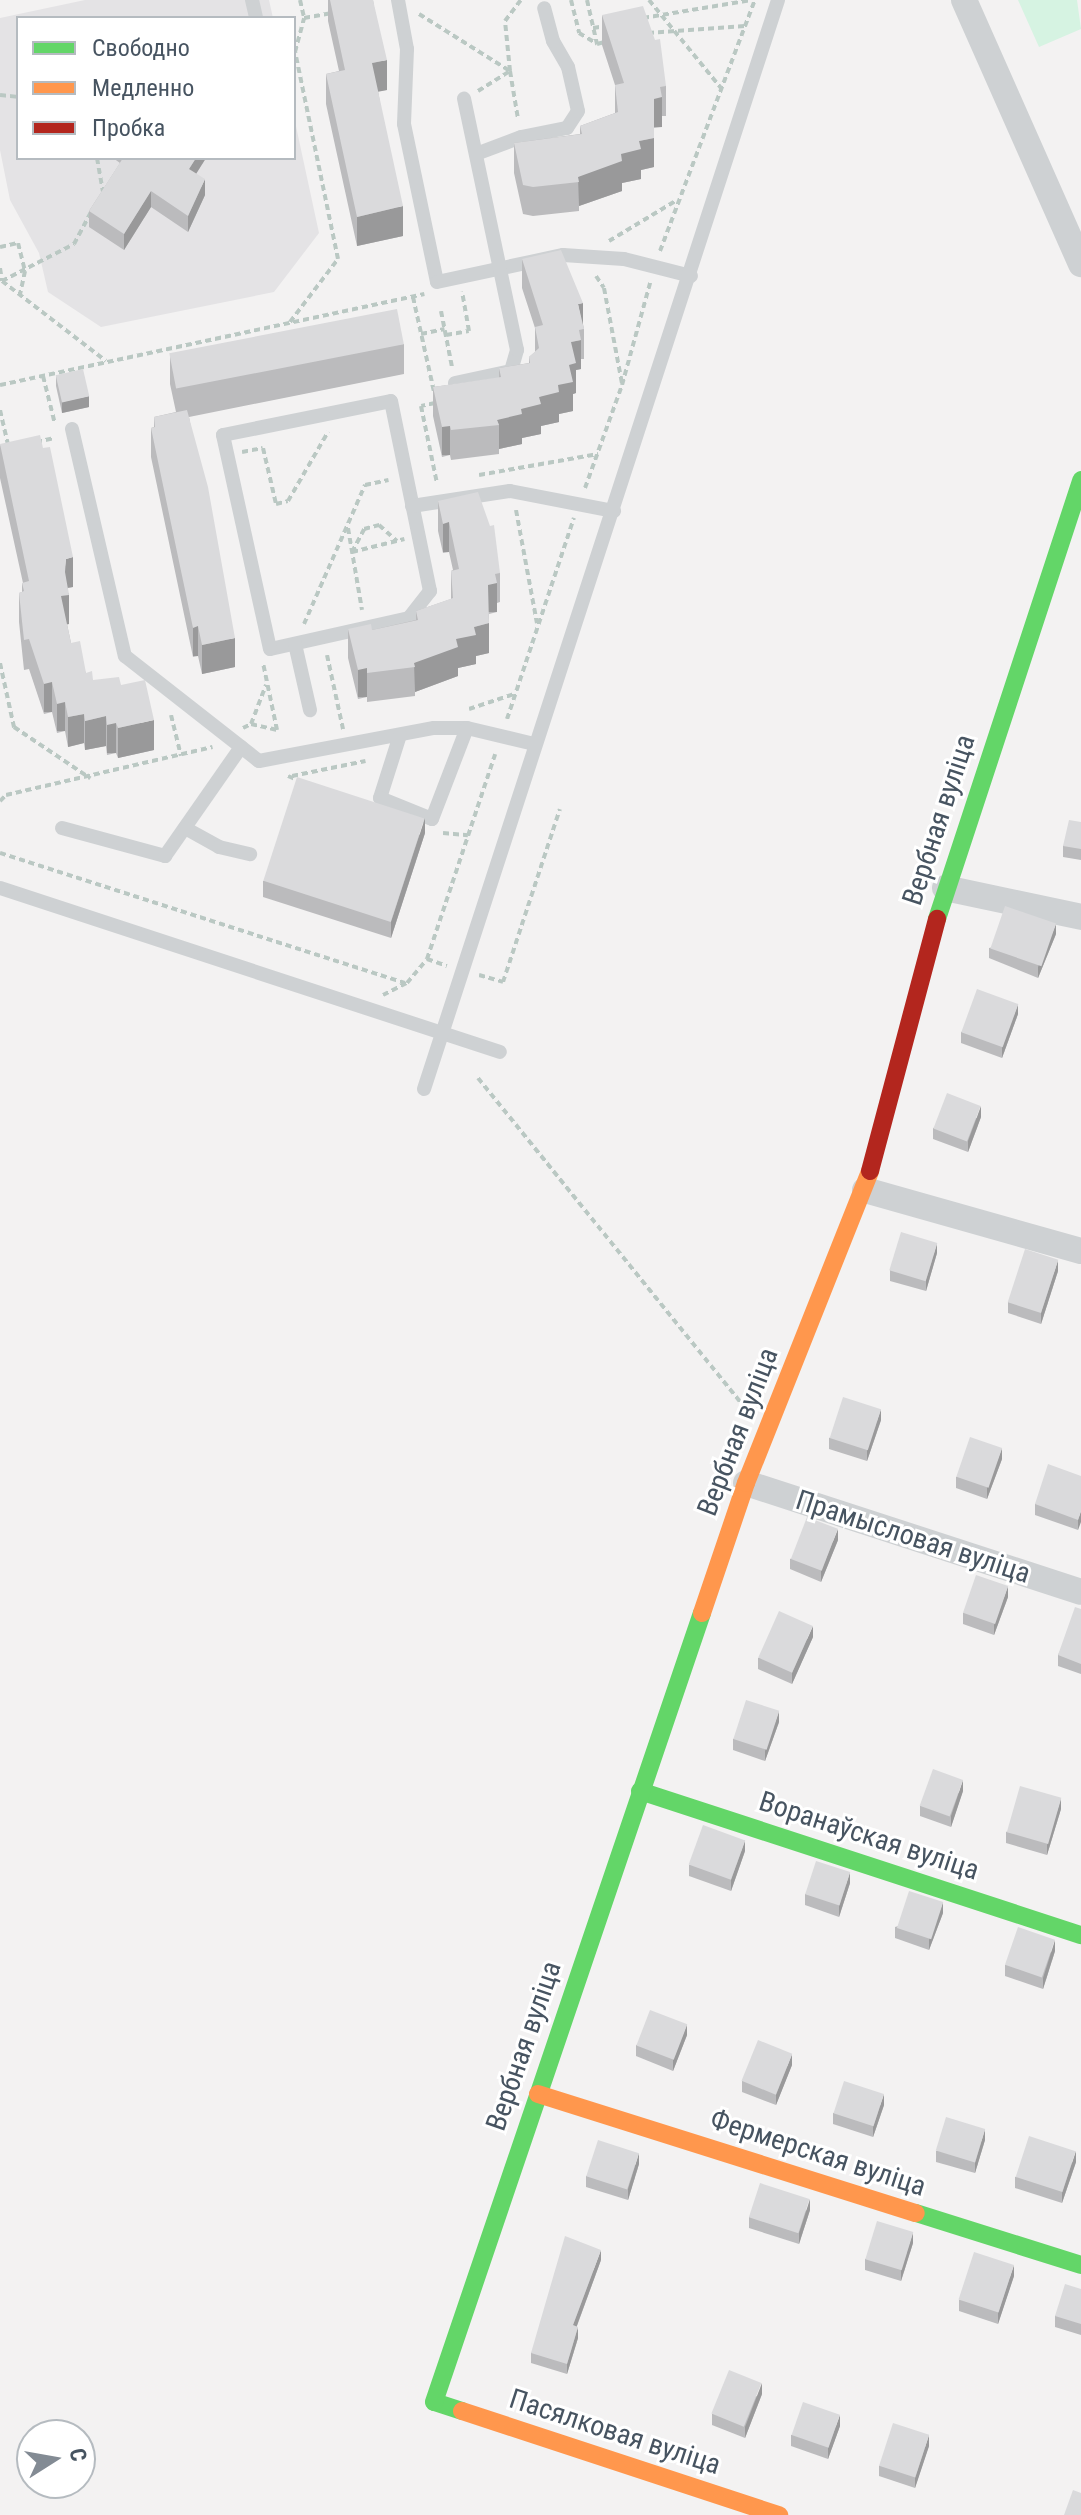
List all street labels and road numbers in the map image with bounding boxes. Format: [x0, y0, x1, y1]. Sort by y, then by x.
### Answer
street label: Вербная вуліца [896, 731, 982, 909]
street label: Вербная вуліца [691, 1343, 785, 1521]
street label: Прамысловая вуліца [792, 1483, 1034, 1591]
street label: Воранаўская вуліца [755, 1785, 983, 1887]
street label: Вербная вуліца [479, 1957, 569, 2135]
street label: Фермерская вуліца [706, 2102, 930, 2204]
street label: Пасялковая вуліца [505, 2382, 725, 2482]

